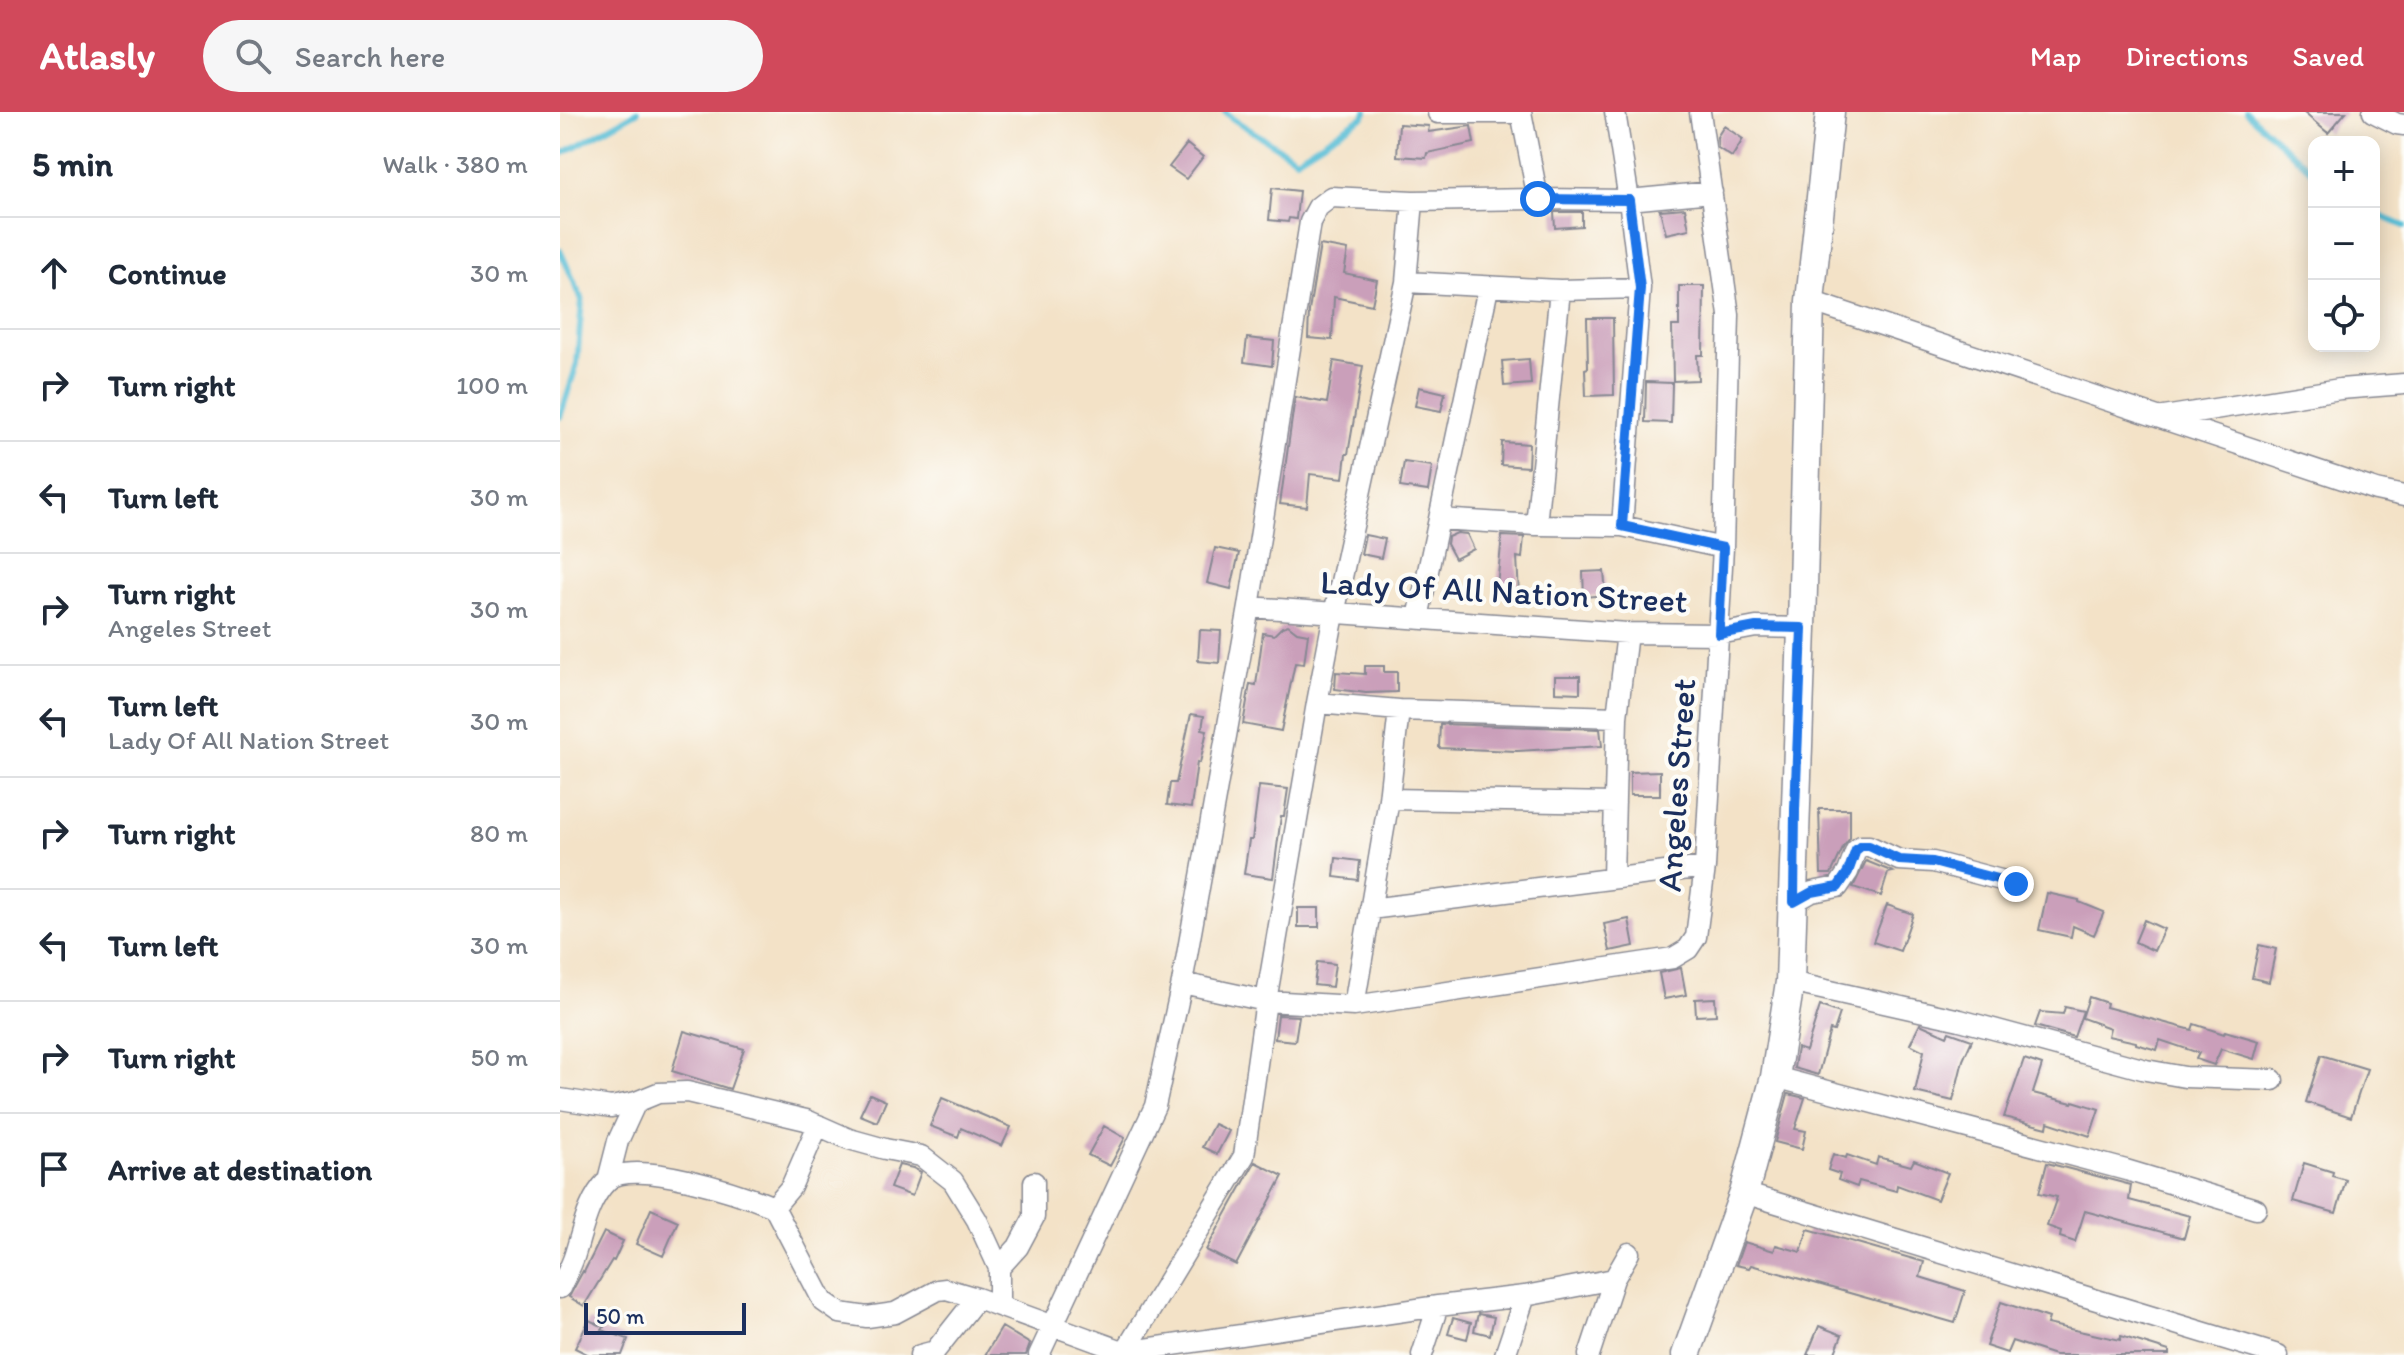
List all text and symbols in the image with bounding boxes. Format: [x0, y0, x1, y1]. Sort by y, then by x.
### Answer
search box [203, 20, 763, 92]
text: Atlasly [40, 33, 155, 79]
icon: search [231, 34, 275, 78]
text: Search here [295, 38, 445, 75]
text: Map [2030, 39, 2081, 73]
text: Directions [2125, 39, 2249, 73]
text: Saved [2293, 39, 2364, 73]
map controls [2308, 136, 2380, 352]
button: + [2308, 136, 2380, 208]
text: 5 min [32, 144, 113, 185]
text: Walk · 380 m [382, 148, 528, 180]
route start [1520, 181, 1556, 217]
button: − [2308, 208, 2380, 280]
icon: ahead [32, 251, 76, 295]
text: Continue [108, 255, 227, 292]
text: 30 m [470, 257, 528, 289]
button: locate [2308, 280, 2380, 352]
icon: right [32, 363, 76, 407]
text: Turn right [108, 367, 236, 404]
text: 100 m [456, 369, 528, 401]
icon: left [32, 475, 76, 519]
text: Turn left [108, 479, 219, 516]
text: 30 m [470, 481, 528, 513]
street label: Lady Of All Nation Street [1319, 561, 1689, 622]
text: Turn right [108, 575, 236, 612]
icon: right [32, 587, 76, 631]
text: 30 m [470, 593, 528, 625]
text: Angeles Street [108, 612, 271, 644]
street label: Angeles Street [1649, 677, 1704, 893]
text: Turn left [108, 687, 219, 724]
icon: left [32, 699, 76, 743]
text: 30 m [470, 705, 528, 737]
text: Lady Of All Nation Street [108, 724, 389, 756]
icon: right [32, 811, 76, 855]
text: Turn right [108, 815, 236, 852]
text: 80 m [470, 817, 528, 849]
route end [1998, 866, 2034, 902]
icon: left [32, 923, 76, 967]
text: Turn left [108, 927, 219, 964]
text: 30 m [470, 929, 528, 961]
icon: right [32, 1035, 76, 1079]
text: Turn right [108, 1039, 236, 1076]
text: 50 m [471, 1041, 528, 1073]
icon: arrive [32, 1147, 76, 1191]
text: Arrive at destination [108, 1151, 372, 1188]
scale bar [584, 1299, 746, 1335]
text: 50 m [596, 1303, 645, 1330]

